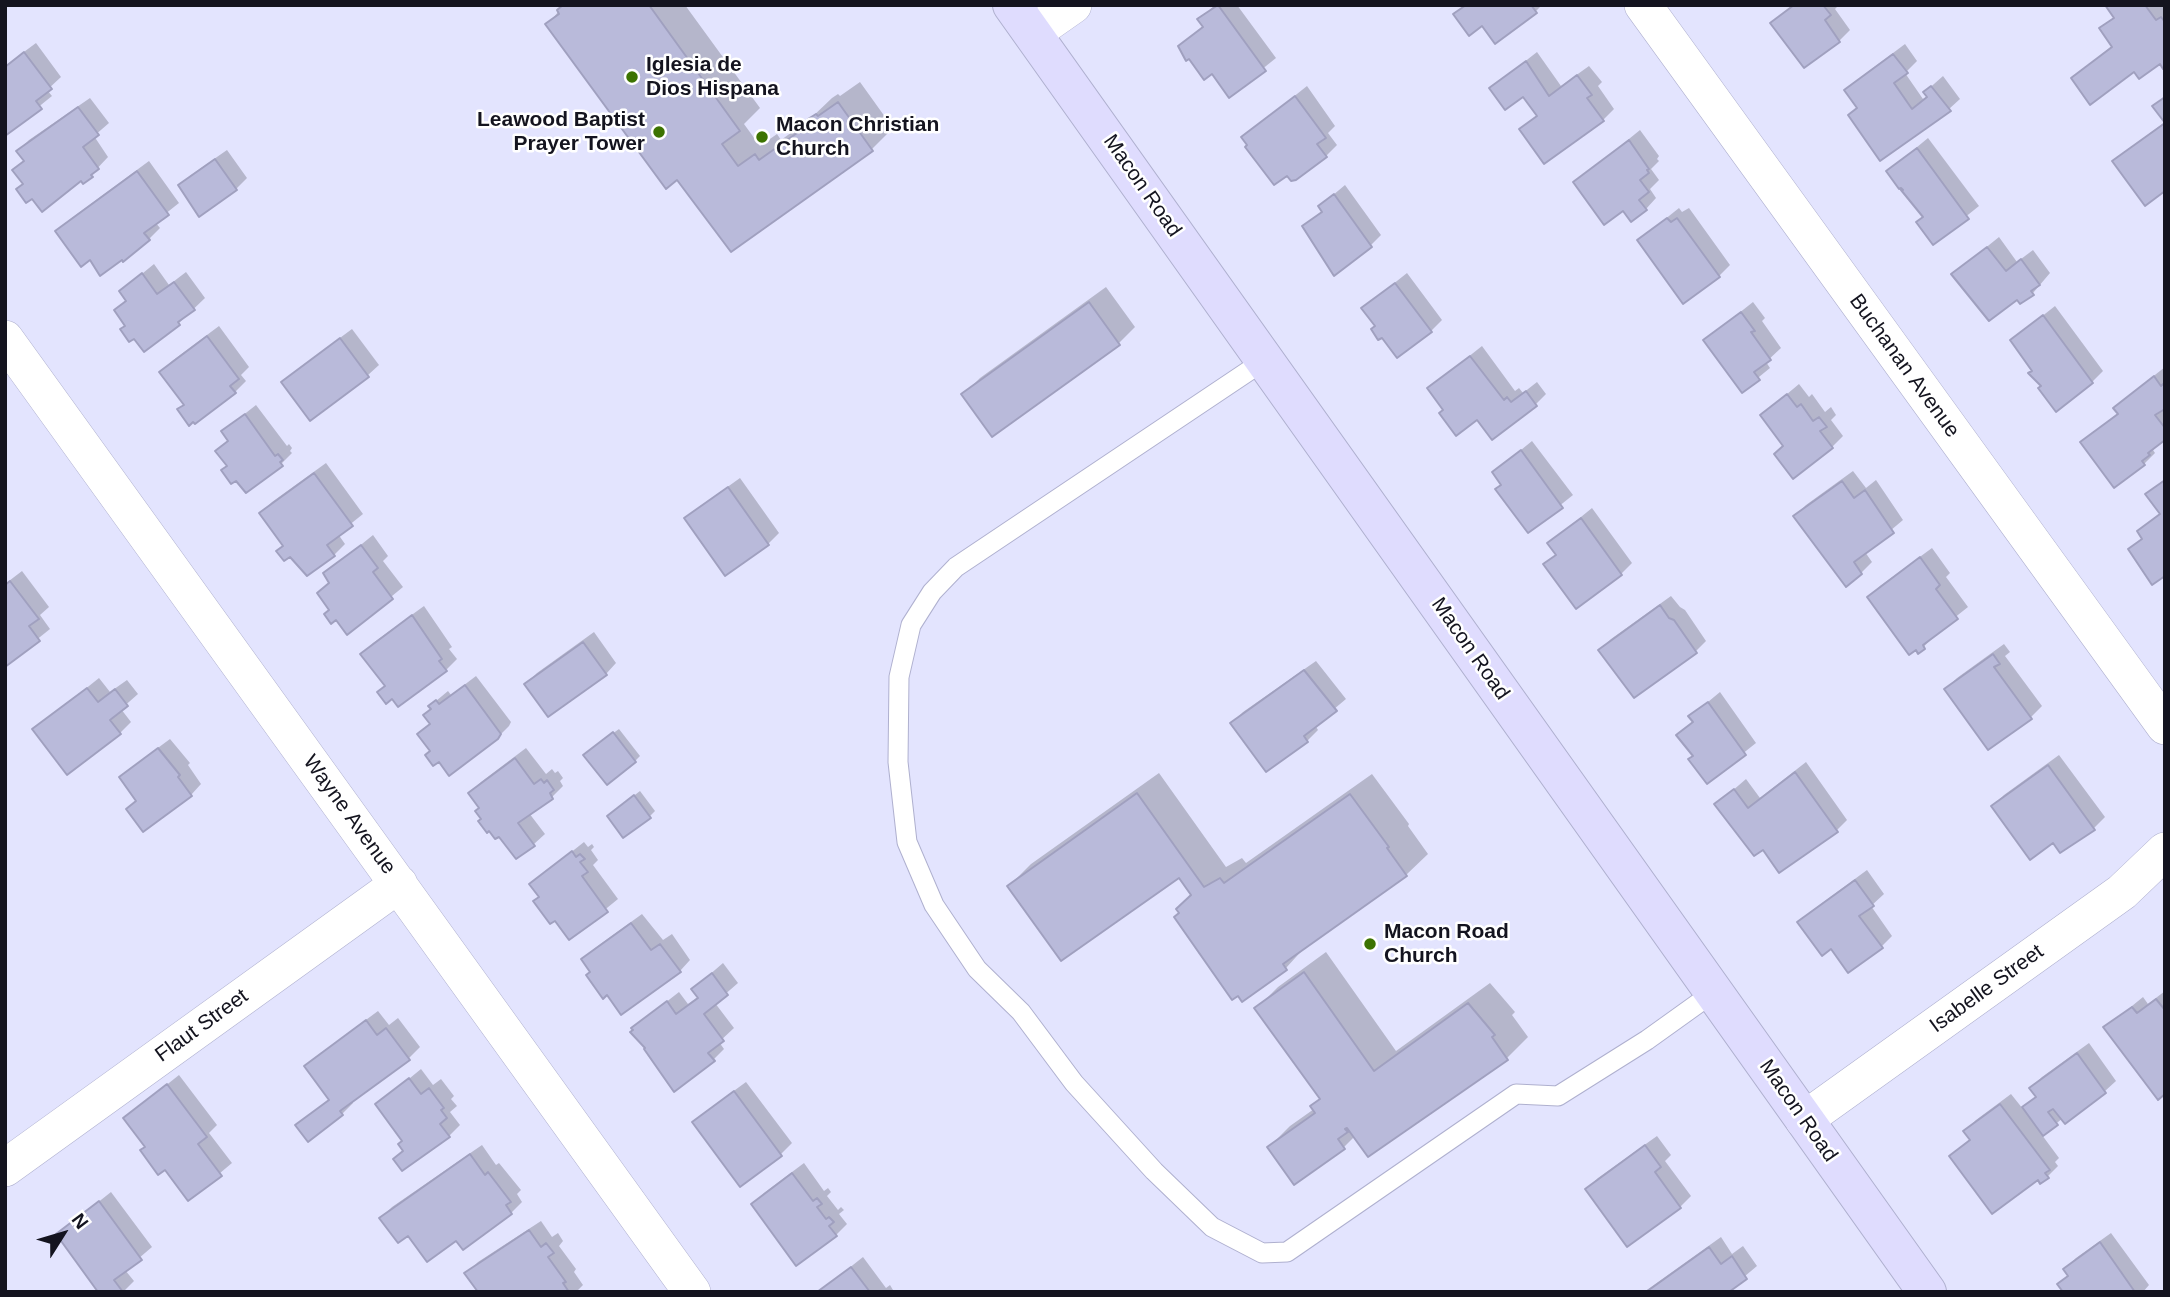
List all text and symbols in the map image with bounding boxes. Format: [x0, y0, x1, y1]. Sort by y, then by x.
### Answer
place label: Iglesia de Dios Hispana [646, 52, 779, 102]
marker: Iglesia de Dios Hispana [624, 69, 640, 85]
place label: Leawood Baptist Prayer Tower [477, 107, 645, 157]
place label: Macon Christian Church [776, 112, 939, 162]
marker: Leawood Baptist Prayer Tower [651, 124, 667, 140]
marker: Macon Christian Church [754, 129, 770, 145]
street label: Macon Road [1098, 130, 1186, 242]
street label: Buchanan Avenue [1843, 289, 1965, 443]
street label: Macon Road [1426, 593, 1514, 705]
street label: Wayne Avenue [297, 750, 401, 880]
place label: Macon Road Church [1384, 919, 1509, 969]
marker: Macon Road Church [1362, 936, 1378, 952]
street label: Isabelle Street [1925, 939, 2049, 1039]
street label: Flaut Street [151, 984, 253, 1068]
street label: Macon Road [1754, 1055, 1842, 1167]
north arrow [28, 1199, 98, 1269]
text: N [68, 1209, 93, 1233]

